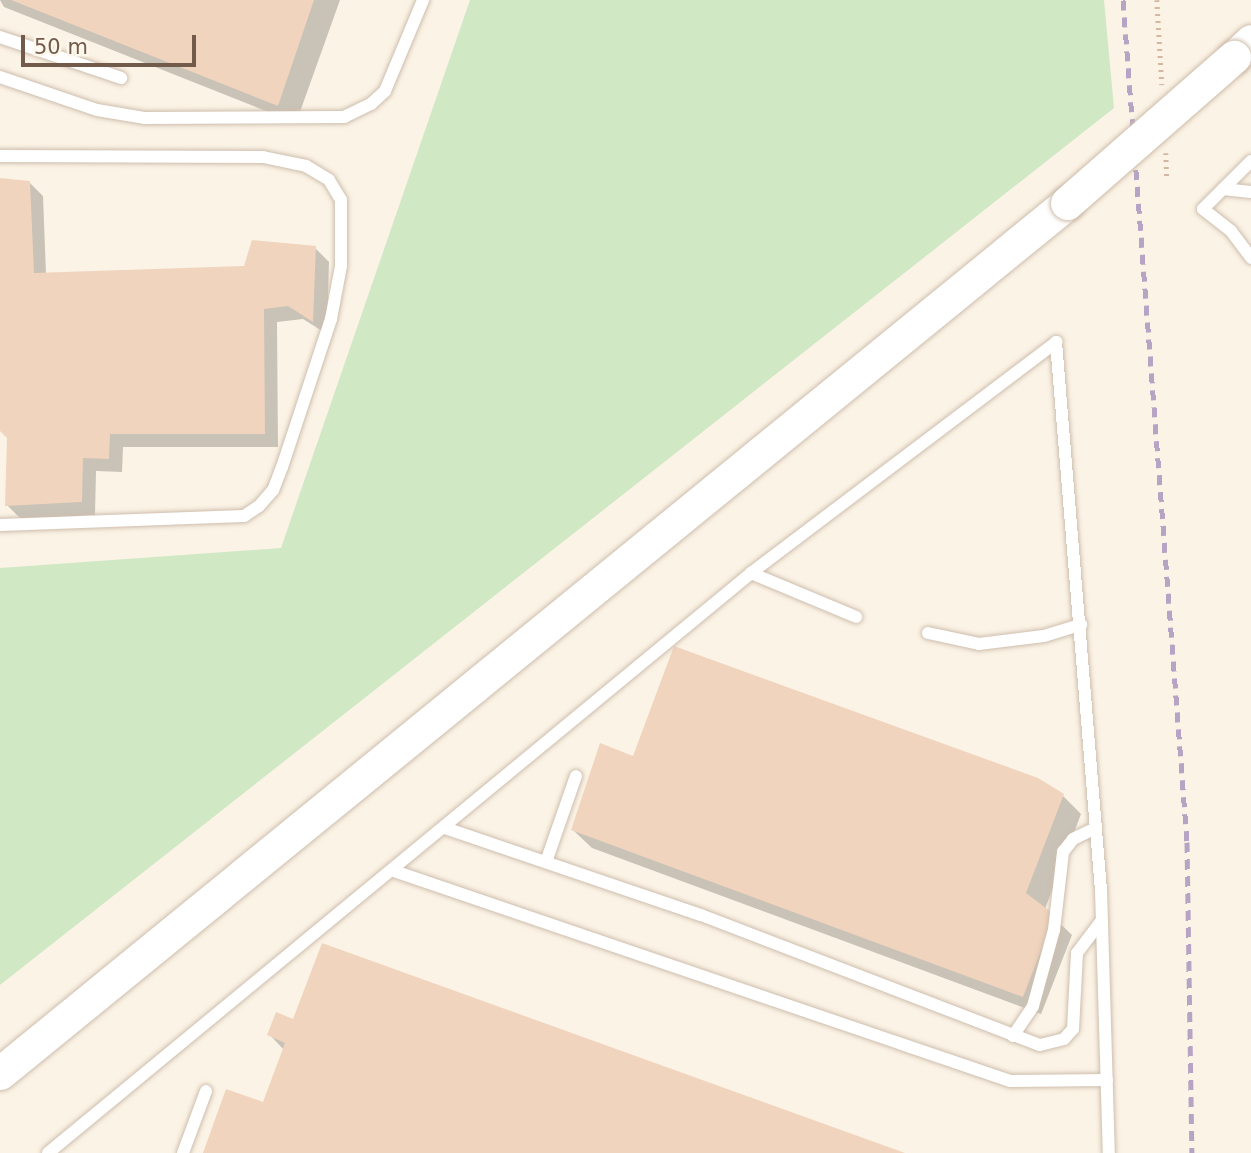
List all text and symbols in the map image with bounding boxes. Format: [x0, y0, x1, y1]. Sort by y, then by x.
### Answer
scale bar [24, 21, 200, 65]
text: 50 m [34, 35, 88, 59]

